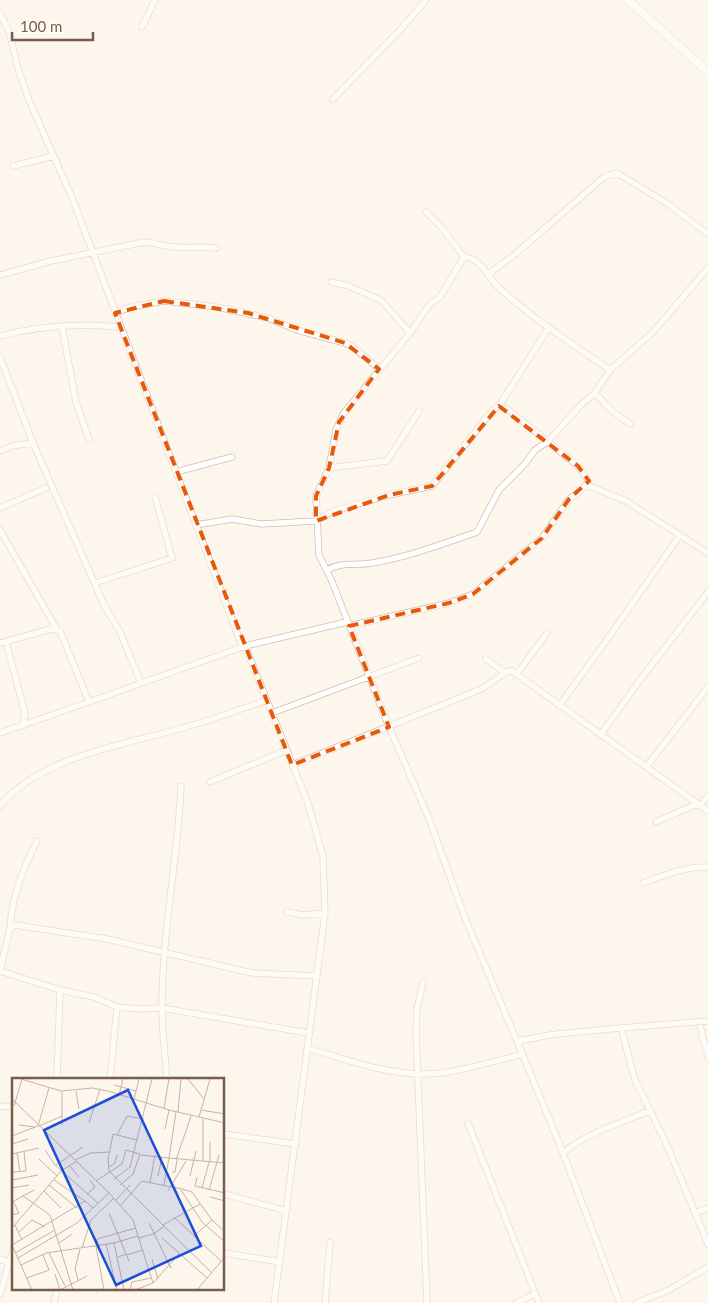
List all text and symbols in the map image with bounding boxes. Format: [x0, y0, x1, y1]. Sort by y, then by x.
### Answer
scale bar [12, 10, 94, 42]
text: 100 m [20, 17, 62, 35]
inset map [12, 1078, 225, 1290]

